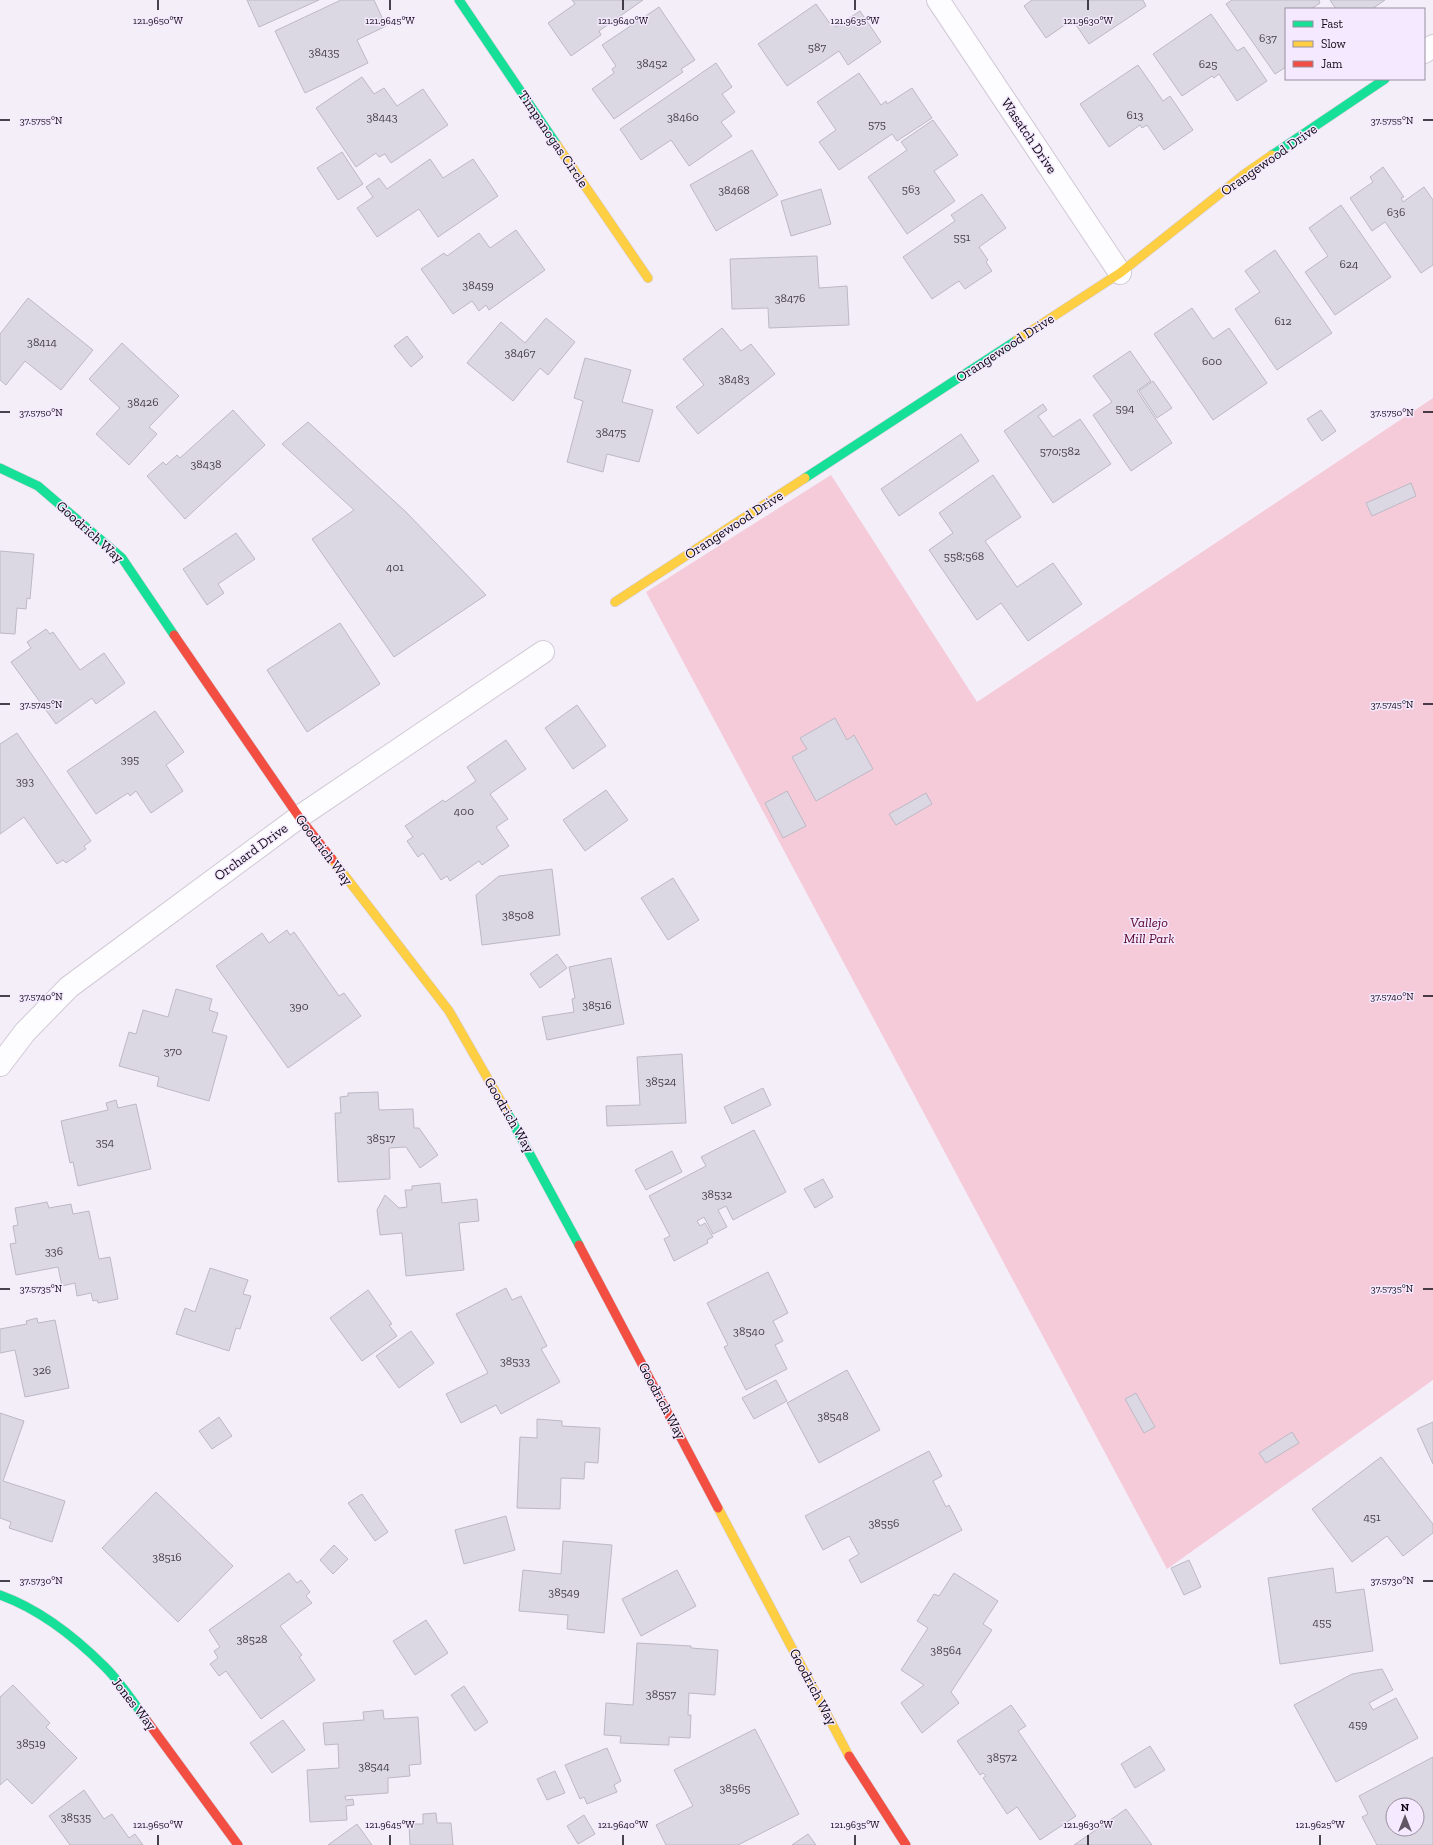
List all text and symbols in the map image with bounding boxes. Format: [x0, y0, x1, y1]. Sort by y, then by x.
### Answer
legend [1285, 8, 1425, 80]
text: 121.9650°W [133, 15, 184, 27]
text: 121.9645°W [365, 15, 415, 27]
text: 121.9640°W [598, 15, 649, 27]
text: 121.9635°W [831, 15, 880, 27]
text: 121.9630°W [1063, 15, 1113, 27]
text: Fast [1321, 17, 1344, 31]
house number: 637 [1259, 31, 1277, 45]
text: Slow [1321, 37, 1347, 51]
house number: 587 [808, 40, 826, 54]
house number: 38435 [309, 45, 339, 59]
house number: 38452 [636, 56, 668, 70]
house number: 625 [1199, 57, 1217, 71]
text: Jam [1321, 57, 1343, 71]
street label: Timpanogas Circle [514, 87, 592, 191]
street label: Wasatch Drive [997, 95, 1061, 177]
house number: 613 [1127, 108, 1144, 122]
house number: 38443 [366, 110, 398, 124]
house number: 38460 [667, 110, 699, 124]
text: 37.5755°N [20, 115, 63, 127]
text: 37.5755°N [1371, 115, 1414, 127]
house number: 575 [868, 117, 886, 131]
street label: Orangewood Drive [1218, 120, 1321, 200]
house number: 563 [902, 182, 920, 196]
house number: 38468 [718, 183, 750, 197]
house number: 636 [1387, 205, 1405, 219]
house number: 551 [954, 230, 971, 244]
house number: 624 [1339, 257, 1359, 271]
house number: 38459 [462, 278, 494, 292]
house number: 38476 [775, 291, 805, 305]
street label: Orangewood Drive [953, 310, 1058, 386]
house number: 612 [1274, 314, 1292, 328]
house number: 38414 [27, 335, 57, 349]
house number: 38467 [505, 346, 536, 360]
house number: 600 [1202, 354, 1222, 368]
house number: 38483 [718, 372, 750, 386]
house number: 38426 [127, 395, 159, 409]
house number: 594 [1116, 401, 1135, 415]
text: 37.5750°N [19, 407, 63, 419]
text: 37.5750°N [1370, 407, 1414, 419]
house number: 38475 [596, 425, 626, 439]
house number: 570;582 [1040, 444, 1080, 458]
house number: 38438 [190, 457, 222, 471]
street label: Orangewood Drive [682, 487, 787, 563]
street label: Goodrich Way [53, 497, 128, 567]
house number: 558;568 [944, 549, 984, 563]
house number: 401 [386, 560, 404, 574]
text: 37.5745°N [20, 699, 63, 711]
text: 37.5745°N [1371, 699, 1414, 711]
house number: 395 [121, 752, 139, 766]
house number: 393 [16, 774, 34, 788]
house number: 400 [454, 804, 474, 818]
street label: Goodrich Way [292, 811, 357, 890]
street label: Orchard Drive [211, 819, 291, 884]
house number: 38508 [502, 908, 534, 922]
park label: Vallejo Mill Park [1124, 914, 1174, 947]
text: 37.5740°N [19, 991, 63, 1003]
text: 37.5740°N [1370, 991, 1414, 1003]
house number: 38516 [582, 998, 612, 1012]
house number: 390 [289, 999, 309, 1013]
house number: 370 [164, 1044, 182, 1058]
street label: Goodrich Way [481, 1074, 538, 1157]
house number: 38524 [645, 1074, 677, 1088]
house number: 38517 [367, 1131, 396, 1145]
house number: 354 [96, 1135, 115, 1149]
house number: 38532 [702, 1187, 732, 1201]
house number: 336 [45, 1244, 63, 1258]
text: 37.5735°N [20, 1283, 63, 1295]
text: 37.5735°N [1371, 1283, 1414, 1295]
house number: 38540 [733, 1324, 765, 1338]
house number: 38533 [500, 1354, 530, 1368]
street label: Goodrich Way [635, 1360, 690, 1443]
house number: 326 [33, 1363, 51, 1377]
house number: 38548 [817, 1409, 849, 1423]
house number: 451 [1363, 1510, 1381, 1524]
house number: 38556 [869, 1516, 899, 1530]
house number: 38516 [152, 1550, 182, 1564]
text: 37.5730°N [19, 1575, 63, 1587]
text: 37.5730°N [1370, 1575, 1414, 1587]
house number: 38549 [548, 1585, 580, 1599]
house number: 455 [1313, 1615, 1331, 1629]
house number: 38528 [236, 1632, 268, 1646]
house number: 38564 [930, 1643, 962, 1657]
street label: Goodrich Way [786, 1646, 841, 1729]
street label: Jones Way [108, 1674, 161, 1735]
house number: 38557 [646, 1687, 676, 1701]
house number: 459 [1349, 1717, 1367, 1731]
house number: 38519 [16, 1736, 46, 1750]
house number: 38572 [987, 1750, 1017, 1764]
house number: 38544 [358, 1759, 390, 1773]
house number: 38565 [720, 1781, 750, 1795]
north arrow [1385, 1797, 1425, 1837]
text: N [1401, 1801, 1410, 1814]
house number: 38535 [61, 1810, 91, 1824]
text: 121.9650°W [133, 1819, 184, 1831]
text: 121.9645°W [365, 1819, 415, 1831]
text: 121.9640°W [598, 1819, 649, 1831]
text: 121.9635°W [831, 1819, 880, 1831]
text: 121.9630°W [1063, 1819, 1113, 1831]
text: 121.9625°W [1295, 1819, 1345, 1831]

